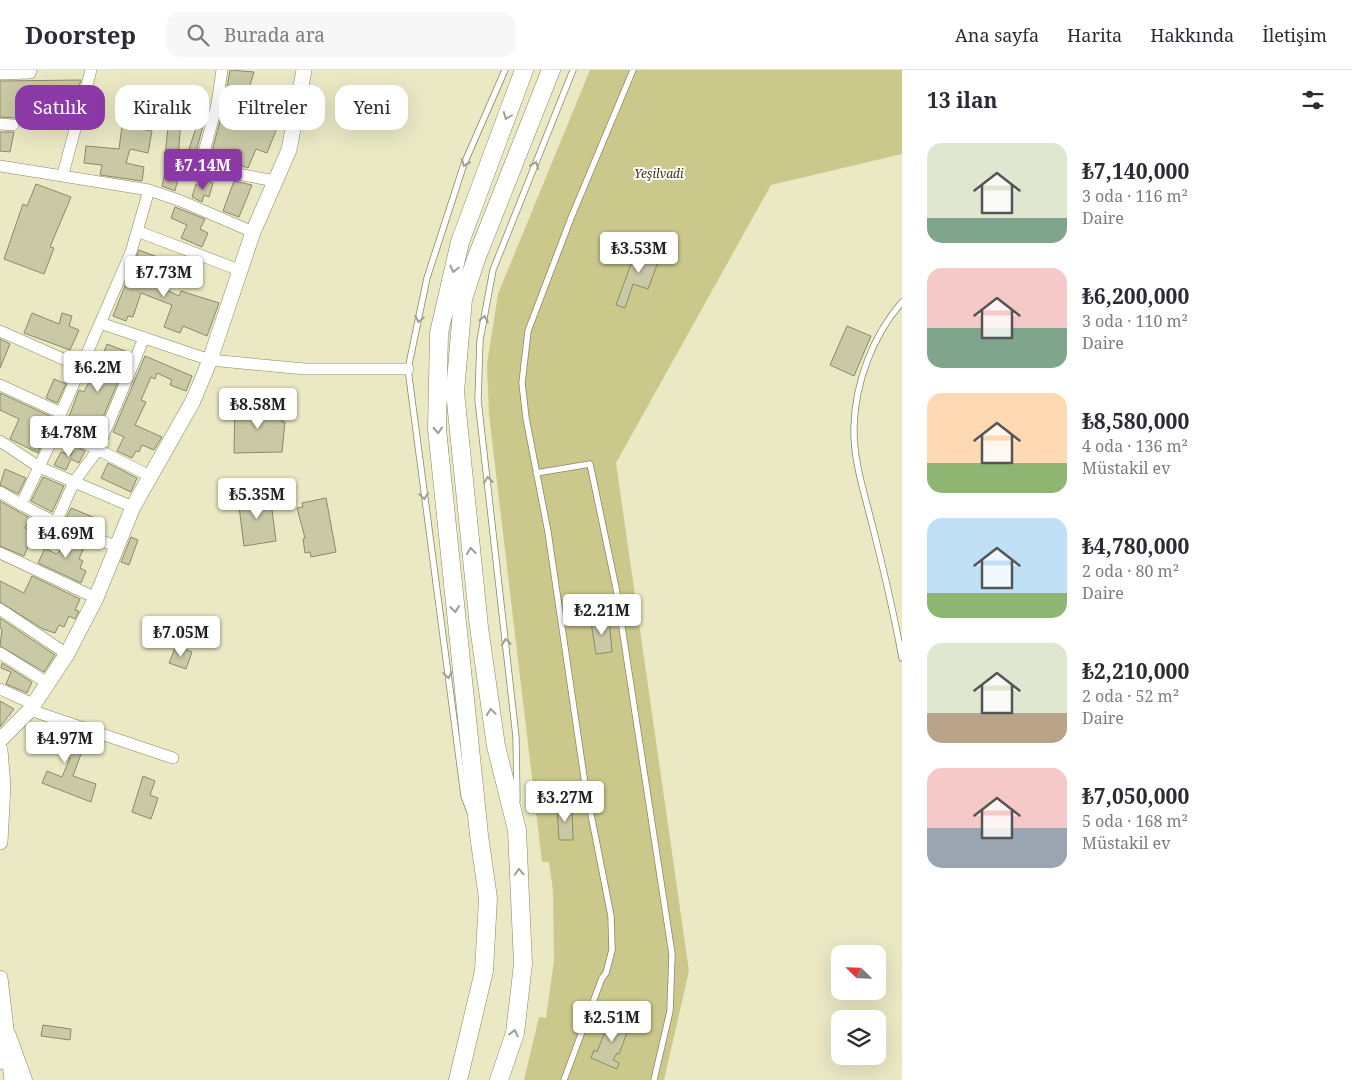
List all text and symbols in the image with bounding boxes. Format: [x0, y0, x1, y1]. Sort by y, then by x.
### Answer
search box [166, 12, 516, 57]
text: Doorstep [25, 18, 136, 51]
icon: search [184, 21, 212, 49]
text: Burada ara [224, 22, 325, 48]
text: Ana sayfa [955, 23, 1039, 47]
text: Harita [1067, 23, 1122, 47]
text: Hakkında [1150, 23, 1234, 47]
text: İletişim [1262, 23, 1327, 47]
chip: Satılık [15, 85, 105, 130]
chip: Kiralık [115, 85, 209, 130]
chip: Filtreler [219, 85, 325, 130]
chip: Yeni [335, 85, 408, 130]
text: 13 ilan [927, 86, 998, 114]
icon: filters [1299, 86, 1327, 114]
one-way arrow [503, 111, 513, 119]
pin: ₺7.14M [162, 148, 244, 191]
text: ₺7.14M [175, 154, 231, 176]
text: ₺7,140,000 [1082, 157, 1189, 185]
one-way arrow [461, 158, 471, 167]
one-way arrow [529, 161, 539, 170]
icon: home [967, 163, 1027, 223]
park label: Yeşilvadi [634, 165, 684, 182]
text: 3 oda · 116 m² [1082, 185, 1188, 207]
text: Daire [1082, 207, 1124, 229]
pin: ₺3.53M [598, 232, 680, 274]
text: ₺3.53M [611, 237, 667, 259]
pin: ₺7.73M [123, 256, 205, 298]
text: ₺7.73M [136, 261, 192, 283]
one-way arrow [449, 264, 460, 273]
text: ₺6,200,000 [1082, 282, 1189, 310]
icon: home [967, 288, 1027, 348]
text: 3 oda · 110 m² [1082, 310, 1188, 332]
one-way arrow [414, 314, 424, 323]
one-way arrow [479, 315, 489, 323]
text: Daire [1082, 332, 1124, 354]
pin: ₺6.2M [63, 350, 133, 393]
text: ₺6.2M [74, 356, 122, 378]
pin: ₺8.58M [217, 388, 299, 430]
text: ₺8.58M [230, 393, 286, 415]
text: ₺8,580,000 [1082, 407, 1189, 435]
icon: home [967, 413, 1027, 473]
pin: ₺4.78M [28, 416, 110, 458]
text: ₺4.78M [41, 421, 97, 443]
one-way arrow [432, 426, 443, 434]
text: 4 oda · 136 m² [1082, 435, 1188, 457]
text: Müstakil ev [1082, 457, 1170, 479]
one-way arrow [483, 476, 494, 484]
pin: ₺5.35M [216, 478, 298, 520]
text: ₺5.35M [229, 483, 285, 505]
one-way arrow [419, 492, 429, 501]
pin: ₺4.69M [25, 516, 107, 559]
text: ₺4.69M [38, 522, 94, 544]
text: ₺4,780,000 [1082, 532, 1189, 560]
icon: home [967, 538, 1027, 598]
one-way arrow [466, 547, 477, 555]
text: 2 oda · 80 m² [1082, 560, 1179, 582]
text: Daire [1082, 582, 1124, 604]
pin: ₺2.21M [561, 594, 643, 636]
text: ₺2.21M [574, 599, 630, 621]
one-way arrow [450, 605, 461, 613]
pin: ₺7.05M [140, 616, 222, 658]
text: ₺7.05M [153, 621, 209, 643]
one-way arrow [501, 638, 512, 646]
text: ₺2,210,000 [1082, 657, 1189, 685]
icon: home [967, 663, 1027, 723]
one-way arrow [442, 671, 453, 679]
text: 2 oda · 52 m² [1082, 685, 1179, 707]
text: Daire [1082, 707, 1124, 729]
one-way arrow [487, 708, 497, 717]
pin: ₺4.97M [24, 722, 106, 764]
text: ₺4.97M [37, 727, 93, 749]
pin: ₺3.27M [524, 780, 606, 823]
text: ₺7,050,000 [1082, 782, 1189, 810]
text: ₺3.27M [537, 786, 593, 808]
icon: home [967, 788, 1027, 848]
text: 5 oda · 168 m² [1082, 810, 1188, 832]
text: Müstakil ev [1082, 832, 1170, 854]
one-way arrow [514, 868, 524, 876]
north arrow [831, 945, 886, 1000]
map controls [831, 945, 886, 1065]
pin: ₺2.51M [571, 1000, 653, 1043]
text: ₺2.51M [584, 1006, 640, 1028]
button: layers [831, 1010, 886, 1065]
one-way arrow [508, 1029, 519, 1038]

